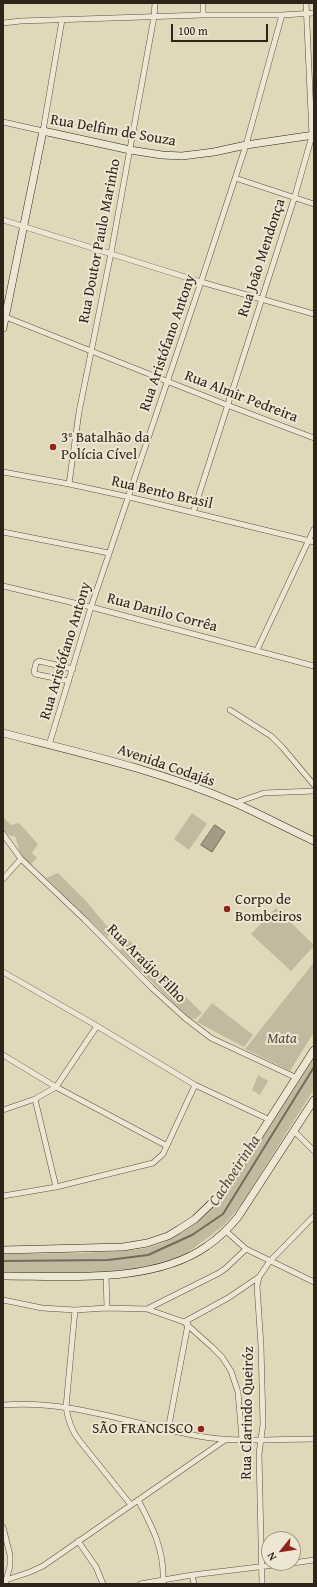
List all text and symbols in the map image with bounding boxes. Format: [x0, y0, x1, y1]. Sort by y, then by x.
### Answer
scale bar [173, 16, 270, 42]
text: 100 m [178, 22, 208, 39]
street label: Rua Delfim de Souza [49, 111, 177, 151]
street label: Rua Doutor Paulo Marinho [75, 157, 125, 325]
street label: Rua João Mendonça [234, 197, 290, 319]
street label: Rua Aristófano Antony [136, 272, 200, 414]
street label: Rua Almir Pedreira [182, 367, 300, 427]
place label: 3º Batalhão da Polícia Cível [61, 429, 150, 464]
marker: 3º Batalhão da Polícia Cível [48, 442, 58, 452]
street label: Rua Bento Brasil [110, 473, 214, 513]
street label: Rua Aristófano Antony [36, 580, 96, 722]
street label: Rua Danilo Corrêa [105, 590, 219, 636]
street label: Avenida Codajás [115, 741, 217, 791]
place label: Corpo de Bombeiros [235, 891, 302, 926]
marker: Corpo de Bombeiros [222, 904, 232, 914]
street label: Rua Araújo Filho [103, 921, 189, 1007]
park label: Mata [267, 1030, 297, 1048]
water label: Cachoeirinha [205, 1132, 265, 1210]
street label: Rua Clarindo Queiróz [238, 1346, 258, 1480]
place label: SÃO FRANCISCO [92, 1420, 193, 1438]
marker: SÃO FRANCISCO [196, 1424, 206, 1434]
north arrow [261, 1531, 301, 1571]
text: N [263, 1549, 280, 1564]

